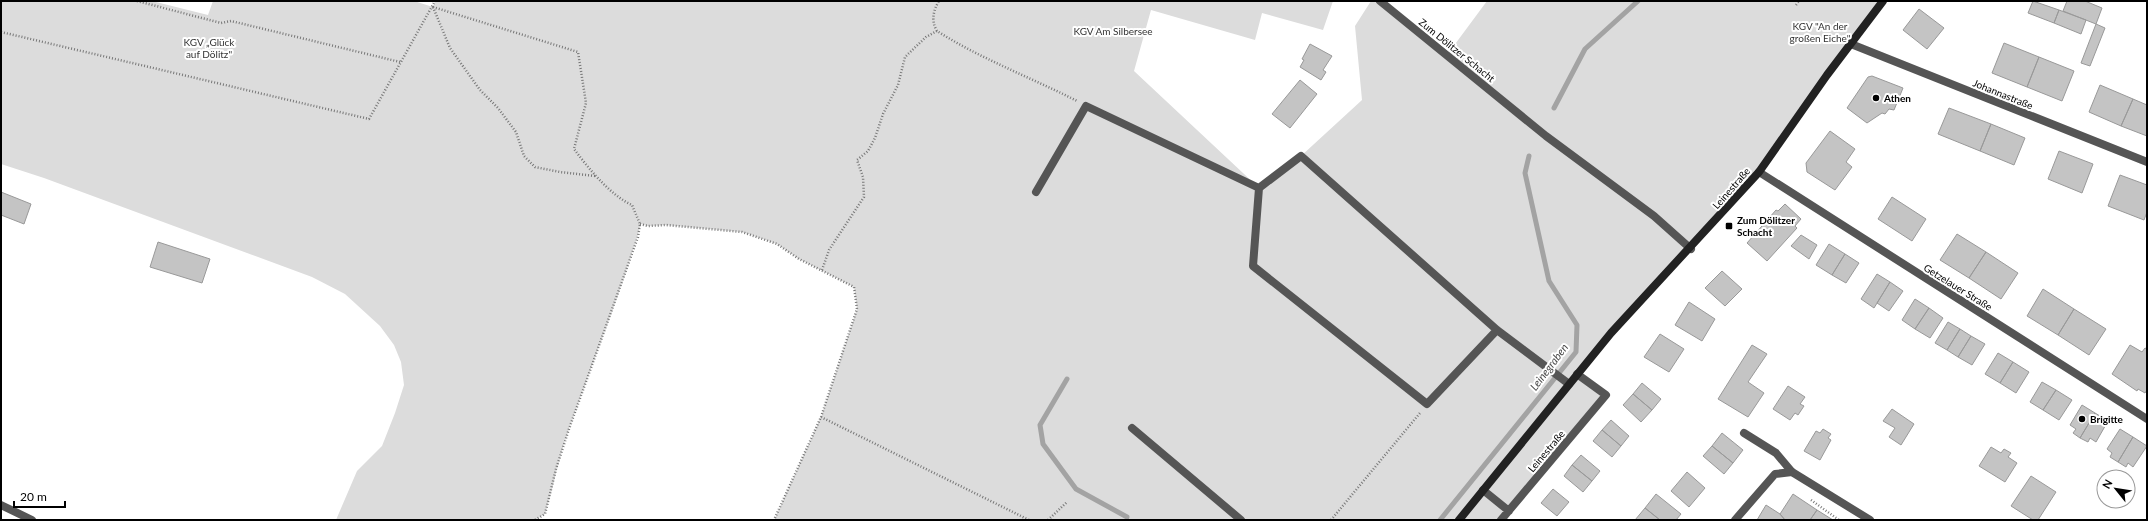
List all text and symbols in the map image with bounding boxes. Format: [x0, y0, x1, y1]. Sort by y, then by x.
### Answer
street label: Zum Dölitzer Schacht [1417, 16, 1498, 84]
park label: KGV "An der großen Eiche" [1790, 20, 1851, 44]
park label: KGV Am Silbersee [1073, 25, 1153, 37]
park label: KGV „Glück auf Dölitz" [184, 36, 235, 60]
street label: Johannastraße [1971, 76, 2035, 112]
place label: Athen [1883, 92, 1911, 104]
marker: Athen [1871, 93, 1881, 103]
street label: Leinestraße [1710, 165, 1752, 211]
place label: Zum Dölitzer Schacht [1737, 214, 1795, 238]
marker: Zum Dölitzer Schacht [1724, 221, 1734, 231]
street label: Getzelauer Straße [1922, 261, 1994, 313]
water label: Leinegraben [1527, 341, 1570, 393]
place label: Brigitte [2090, 413, 2124, 425]
marker: Brigitte [2077, 414, 2087, 424]
street label: Leinestraße [1525, 428, 1567, 474]
north arrow [2096, 469, 2136, 509]
text: N [2099, 477, 2115, 491]
scale bar [14, 483, 65, 509]
text: 20 m [20, 489, 47, 504]

